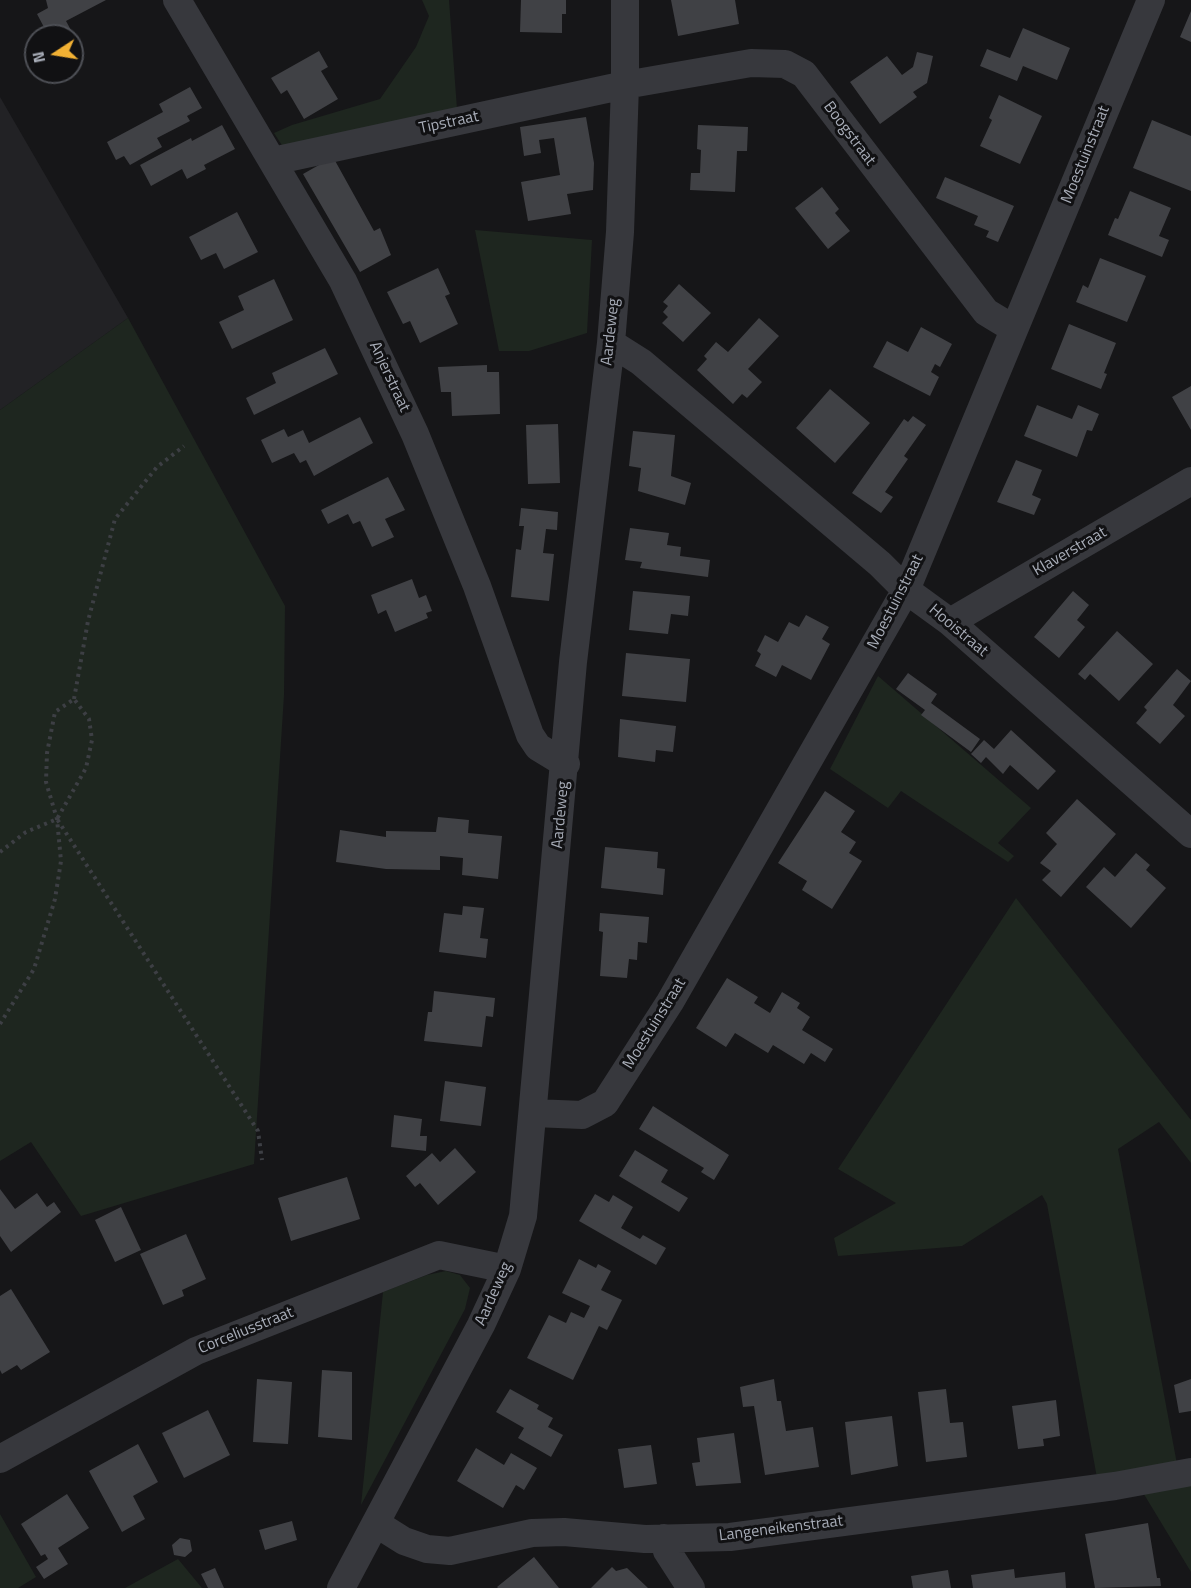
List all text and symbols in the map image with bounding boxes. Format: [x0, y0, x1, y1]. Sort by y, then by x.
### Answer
north arrow [24, 24, 84, 84]
text: N [25, 49, 51, 65]
street label: Boogstraat [819, 98, 879, 170]
street label: Moestuinstraat [1058, 103, 1114, 207]
street label: Tipstraat [417, 107, 481, 139]
street label: Aardeweg [598, 297, 624, 367]
street label: Anjerstraat [364, 339, 414, 415]
street label: Klaverstraat [1030, 523, 1110, 581]
street label: Moestuinstraat [864, 551, 928, 653]
street label: Hooistraat [924, 601, 992, 661]
street label: Aardeweg [548, 780, 574, 850]
street label: Moestuinstraat [619, 975, 691, 1073]
street label: Aardeweg [471, 1259, 517, 1329]
street label: Corceliusstraat [196, 1303, 296, 1359]
street label: Langeneikenstraat [718, 1512, 844, 1546]

